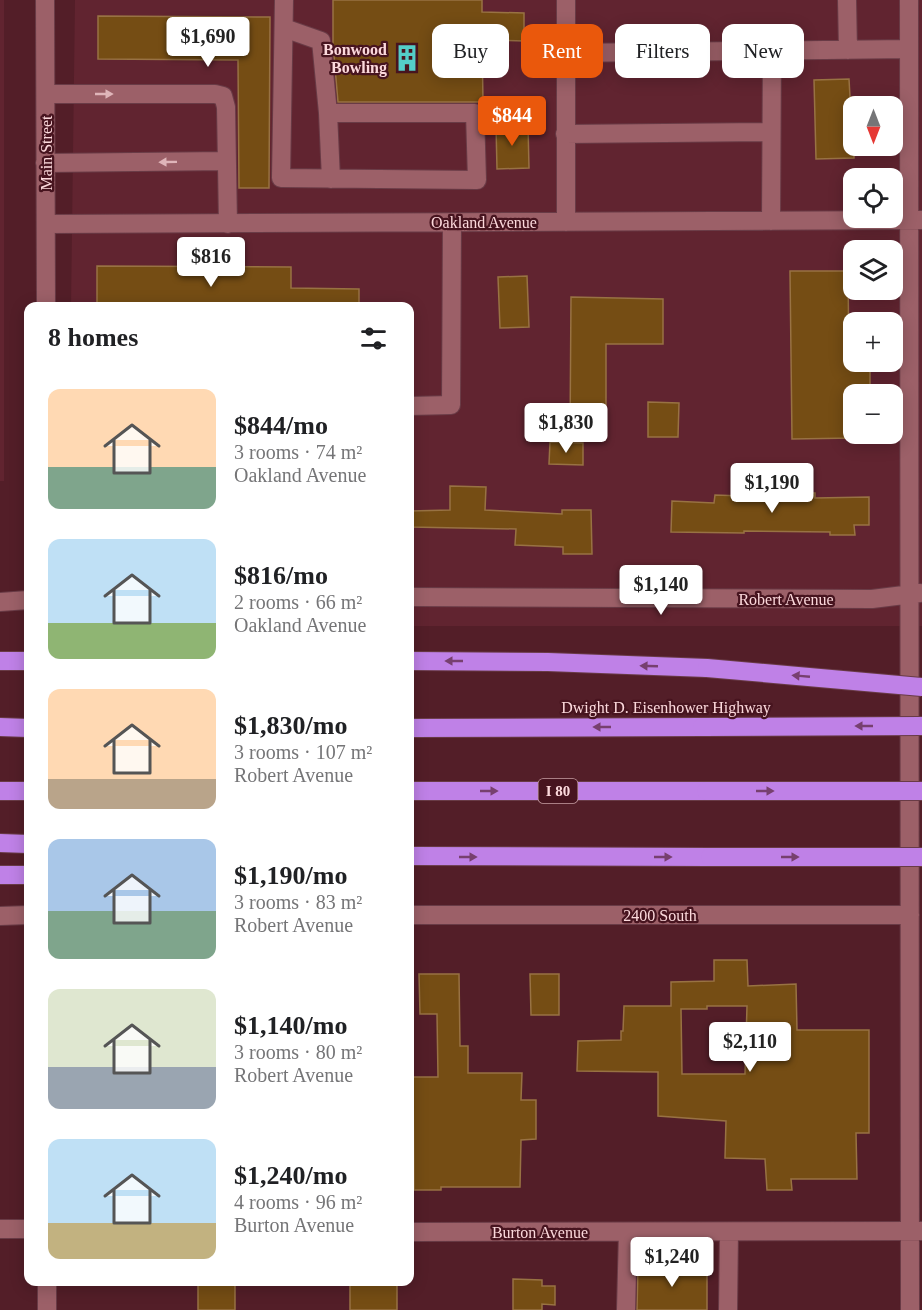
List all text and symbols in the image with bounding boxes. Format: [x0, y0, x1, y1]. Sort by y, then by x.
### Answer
pin: $1,690 [159, 17, 257, 68]
chip: Buy [432, 24, 509, 78]
chip: Rent [521, 24, 603, 78]
chip: Filters [615, 24, 710, 78]
chip: New [722, 24, 804, 78]
text: $1,690 [181, 25, 236, 47]
place label: Bonwood Bowling [323, 41, 387, 77]
building icon: Bonwood Bowling [392, 43, 422, 73]
one-way arrow [95, 89, 114, 99]
pin: $844 [476, 96, 548, 147]
north arrow [843, 96, 903, 156]
map controls [843, 96, 903, 444]
text: $844 [492, 104, 532, 126]
street label: Main Street [38, 115, 55, 191]
one-way arrow [158, 157, 177, 167]
button: locate [843, 168, 903, 228]
street label: Oakland Avenue [431, 214, 537, 231]
pin: $816 [175, 237, 247, 288]
button: layers [843, 240, 903, 300]
text: $816 [191, 245, 231, 267]
button: + [843, 312, 903, 372]
icon: filters [357, 322, 390, 355]
text: 8 homes [48, 323, 138, 352]
button: − [843, 384, 903, 444]
pin: $1,830 [517, 403, 615, 454]
text: $844/mo [234, 411, 328, 440]
text: $1,830 [539, 411, 594, 433]
icon: home [96, 413, 168, 485]
text: 3 rooms · 74 m² [234, 441, 362, 463]
pin: $1,190 [723, 463, 821, 514]
text: Oakland Avenue [234, 464, 366, 486]
text: $1,190 [745, 471, 800, 493]
text: $816/mo [234, 561, 328, 590]
icon: home [96, 563, 168, 635]
pin: $1,140 [612, 565, 710, 616]
text: $1,140 [634, 573, 689, 595]
text: 2 rooms · 66 m² [234, 591, 362, 613]
street label: Robert Avenue [738, 591, 834, 608]
text: Oakland Avenue [234, 614, 366, 636]
one-way arrow [444, 657, 463, 666]
one-way arrow [639, 661, 658, 670]
one-way arrow [791, 671, 810, 681]
street label: Dwight D. Eisenhower Highway [561, 699, 771, 717]
text: $1,830/mo [234, 711, 347, 740]
icon: home [96, 713, 168, 785]
one-way arrow [854, 721, 873, 731]
one-way arrow [592, 722, 611, 732]
text: 3 rooms · 107 m² [234, 741, 372, 763]
text: Robert Avenue [234, 764, 353, 786]
road number: I 80 [538, 779, 578, 803]
one-way arrow [479, 786, 498, 796]
one-way arrow [755, 786, 774, 796]
one-way arrow [458, 852, 477, 861]
one-way arrow [653, 852, 672, 862]
one-way arrow [780, 852, 799, 862]
text: $1,190/mo [234, 861, 347, 890]
icon: home [96, 863, 168, 935]
text: 3 rooms · 83 m² [234, 891, 362, 913]
street label: 2400 South [623, 907, 697, 924]
text: Robert Avenue [234, 914, 353, 936]
text: $1,140/mo [234, 1011, 347, 1040]
icon: home [96, 1013, 168, 1085]
pin: $2,110 [701, 1022, 799, 1073]
text: $2,110 [723, 1030, 777, 1052]
text: 3 rooms · 80 m² [234, 1041, 362, 1063]
text: Robert Avenue [234, 1064, 353, 1086]
text: $1,240/mo [234, 1161, 347, 1190]
icon: home [96, 1163, 168, 1235]
text: 4 rooms · 96 m² [234, 1191, 362, 1213]
text: Burton Avenue [234, 1214, 354, 1236]
street label: Burton Avenue [492, 1224, 588, 1241]
pin: $1,240 [623, 1237, 721, 1288]
text: $1,240 [645, 1245, 700, 1267]

